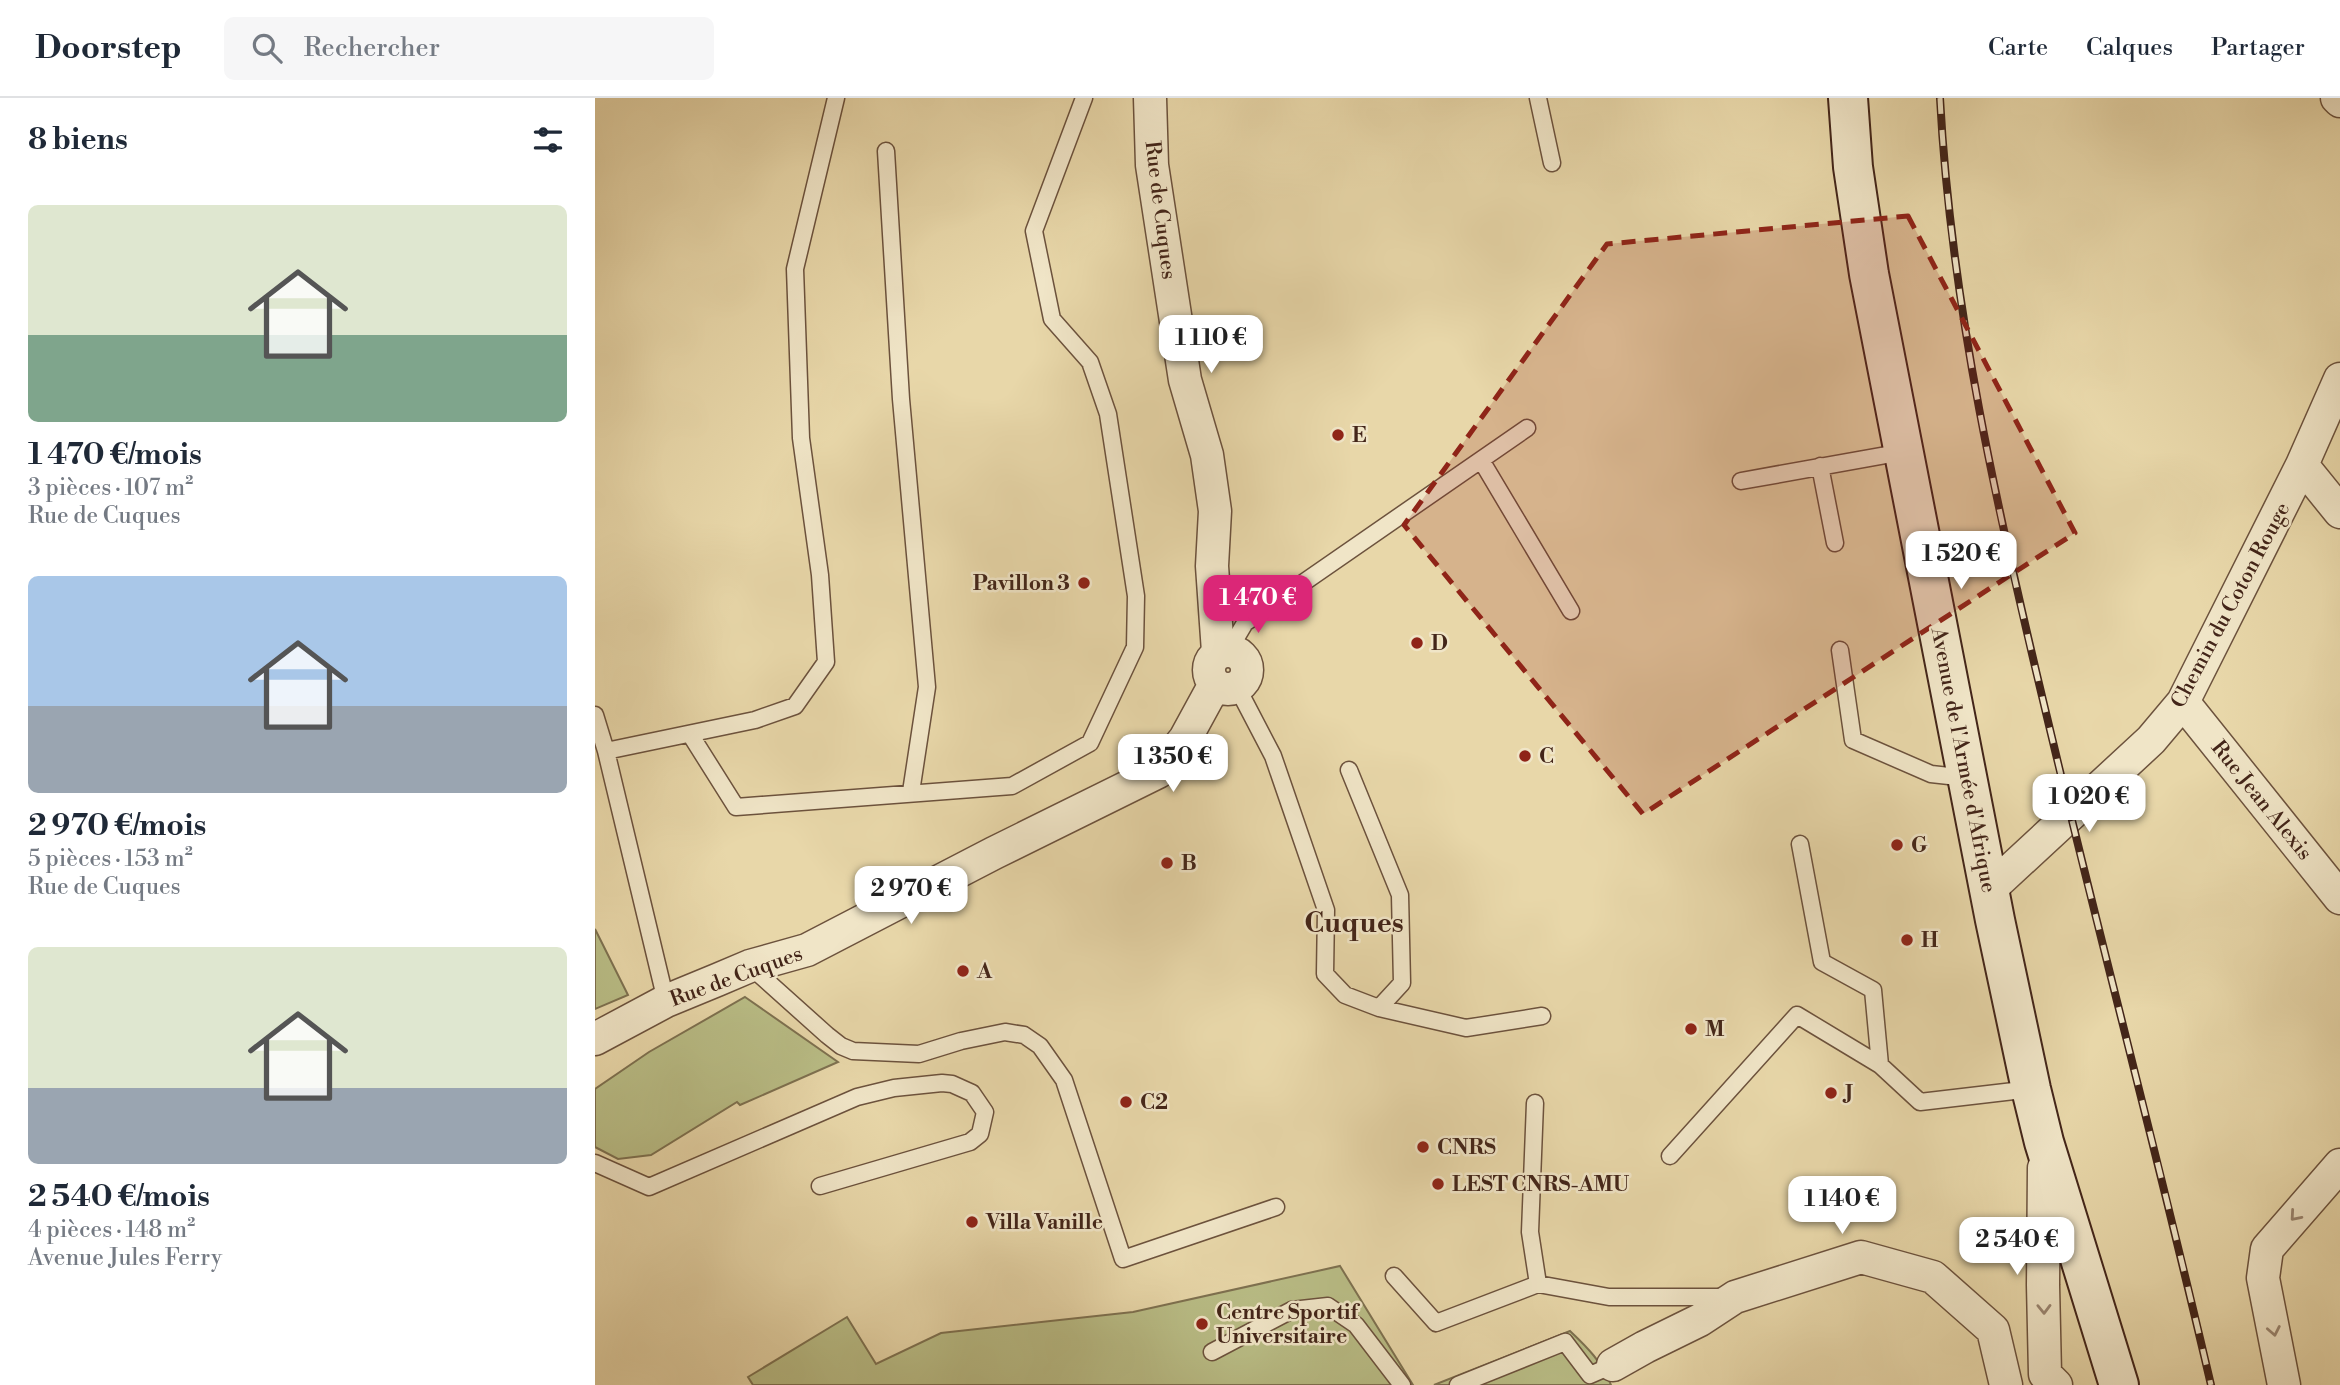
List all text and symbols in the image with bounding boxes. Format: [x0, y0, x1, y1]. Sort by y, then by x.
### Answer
search box [224, 17, 714, 80]
text: Doorstep [35, 28, 182, 69]
icon: search [248, 29, 286, 67]
text: Rechercher [304, 32, 440, 64]
text: Carte [1988, 33, 2048, 63]
text: Calques [2086, 33, 2173, 63]
text: Partager [2211, 33, 2305, 63]
text: 8 biens [28, 121, 128, 159]
icon: filters [529, 121, 567, 159]
street label: Rue de Cuques [1139, 139, 1181, 281]
icon: home [235, 251, 361, 377]
pin: 1 110 € [1146, 316, 1276, 375]
text: 1 110 € [1175, 324, 1247, 352]
place label: E [1352, 423, 1367, 449]
marker: E [1330, 427, 1346, 443]
text: 1 470 €/mois [28, 436, 202, 474]
text: 3 pièces · 107 m² [28, 474, 193, 502]
street label: Chemin du Coton Rouge [2166, 498, 2296, 713]
text: Rue de Cuques [28, 502, 181, 530]
pin: 1 520 € [1896, 532, 2026, 591]
text: 1 520 € [1922, 540, 2000, 568]
place label: Pavillon 3 [973, 571, 1070, 597]
marker: Pavillon 3 [1076, 575, 1092, 591]
pin: 1 470 € [1193, 575, 1323, 635]
text: 1 470 € [1219, 584, 1297, 612]
icon: home [235, 622, 361, 748]
street label: Avenue de l'Armée d'Afrique [1924, 624, 2002, 895]
place label: D [1431, 631, 1448, 657]
marker: D [1409, 635, 1425, 651]
pin: 1 350 € [1108, 734, 1238, 794]
street label: Rue Jean Alexis [2205, 736, 2317, 866]
text: 1 350 € [1134, 743, 1212, 771]
place label: C [1539, 744, 1554, 770]
marker: C [1517, 748, 1533, 764]
pin: 1 020 € [2024, 774, 2154, 834]
text: 1 020 € [2049, 783, 2129, 811]
text: 2 970 €/mois [28, 807, 206, 845]
place label: G [1911, 833, 1928, 859]
marker: G [1889, 837, 1905, 853]
text: 5 pièces · 153 m² [28, 845, 193, 873]
place label: B [1181, 851, 1197, 877]
marker: B [1159, 855, 1175, 871]
pin: 2 970 € [846, 866, 976, 926]
text: Rue de Cuques [28, 873, 181, 901]
text: 2 970 € [871, 875, 951, 903]
district label: Cuques [1304, 906, 1404, 941]
place label: H [1921, 928, 1939, 954]
marker: H [1899, 932, 1915, 948]
street label: Rue de Cuques [666, 941, 806, 1013]
place label: A [976, 959, 993, 985]
marker: A [955, 963, 971, 979]
icon: home [235, 993, 361, 1119]
place label: M [1705, 1017, 1725, 1043]
marker: M [1683, 1021, 1699, 1037]
place label: J [1842, 1081, 1853, 1107]
marker: J [1823, 1085, 1839, 1101]
place label: C2 [1140, 1090, 1168, 1116]
marker: C2 [1118, 1094, 1134, 1110]
place label: CNRS [1437, 1135, 1496, 1161]
marker: CNRS [1415, 1139, 1431, 1155]
place label: LEST CNRS-AMU [1452, 1172, 1630, 1198]
marker: LEST CNRS-AMU [1430, 1176, 1446, 1192]
pin: 1 140 € [1777, 1176, 1907, 1236]
text: 2 540 €/mois [28, 1178, 210, 1216]
text: 1 140 € [1804, 1185, 1880, 1213]
one-way arrow [2291, 1208, 2303, 1221]
place label: Villa Vanille [985, 1210, 1103, 1236]
marker: Villa Vanille [964, 1214, 980, 1230]
text: 4 pièces · 148 m² [28, 1216, 195, 1244]
pin: 2 540 € [1952, 1218, 2082, 1277]
text: 2 540 € [1975, 1226, 2059, 1254]
text: Avenue Jules Ferry [28, 1244, 222, 1272]
place label: Centre Sportif Universitaire [1216, 1300, 1361, 1350]
one-way arrow [2036, 1303, 2051, 1314]
marker: Centre Sportif Universitaire [1194, 1316, 1210, 1332]
one-way arrow [2265, 1325, 2280, 1337]

